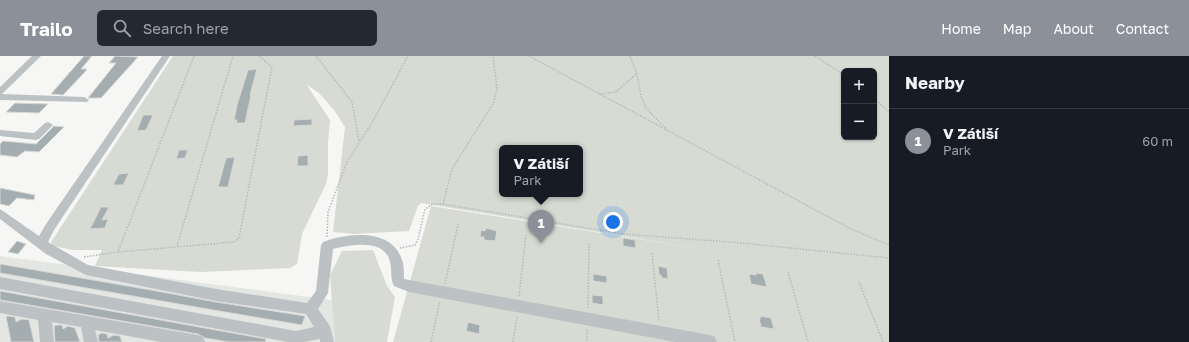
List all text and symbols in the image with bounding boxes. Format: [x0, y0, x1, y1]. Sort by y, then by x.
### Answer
search box [97, 10, 377, 46]
text: Trailo [20, 17, 73, 40]
icon: search [111, 17, 133, 39]
text: Search here [143, 19, 229, 37]
text: Home [941, 20, 981, 37]
text: Map [1003, 20, 1031, 37]
text: About [1053, 20, 1094, 37]
text: Contact [1116, 20, 1169, 37]
map controls [841, 68, 877, 140]
button: + [841, 68, 877, 104]
text: Nearby [905, 72, 965, 93]
button: − [841, 104, 877, 140]
text: V Zátiší [943, 124, 998, 142]
text: 1 [915, 133, 921, 149]
text: 60 m [1142, 133, 1173, 149]
text: Park [943, 142, 971, 158]
popup [499, 145, 583, 197]
text: V Zátiší [513, 154, 569, 172]
text: Park [513, 172, 542, 188]
pin: 1 [528, 210, 554, 243]
your location [603, 212, 623, 232]

